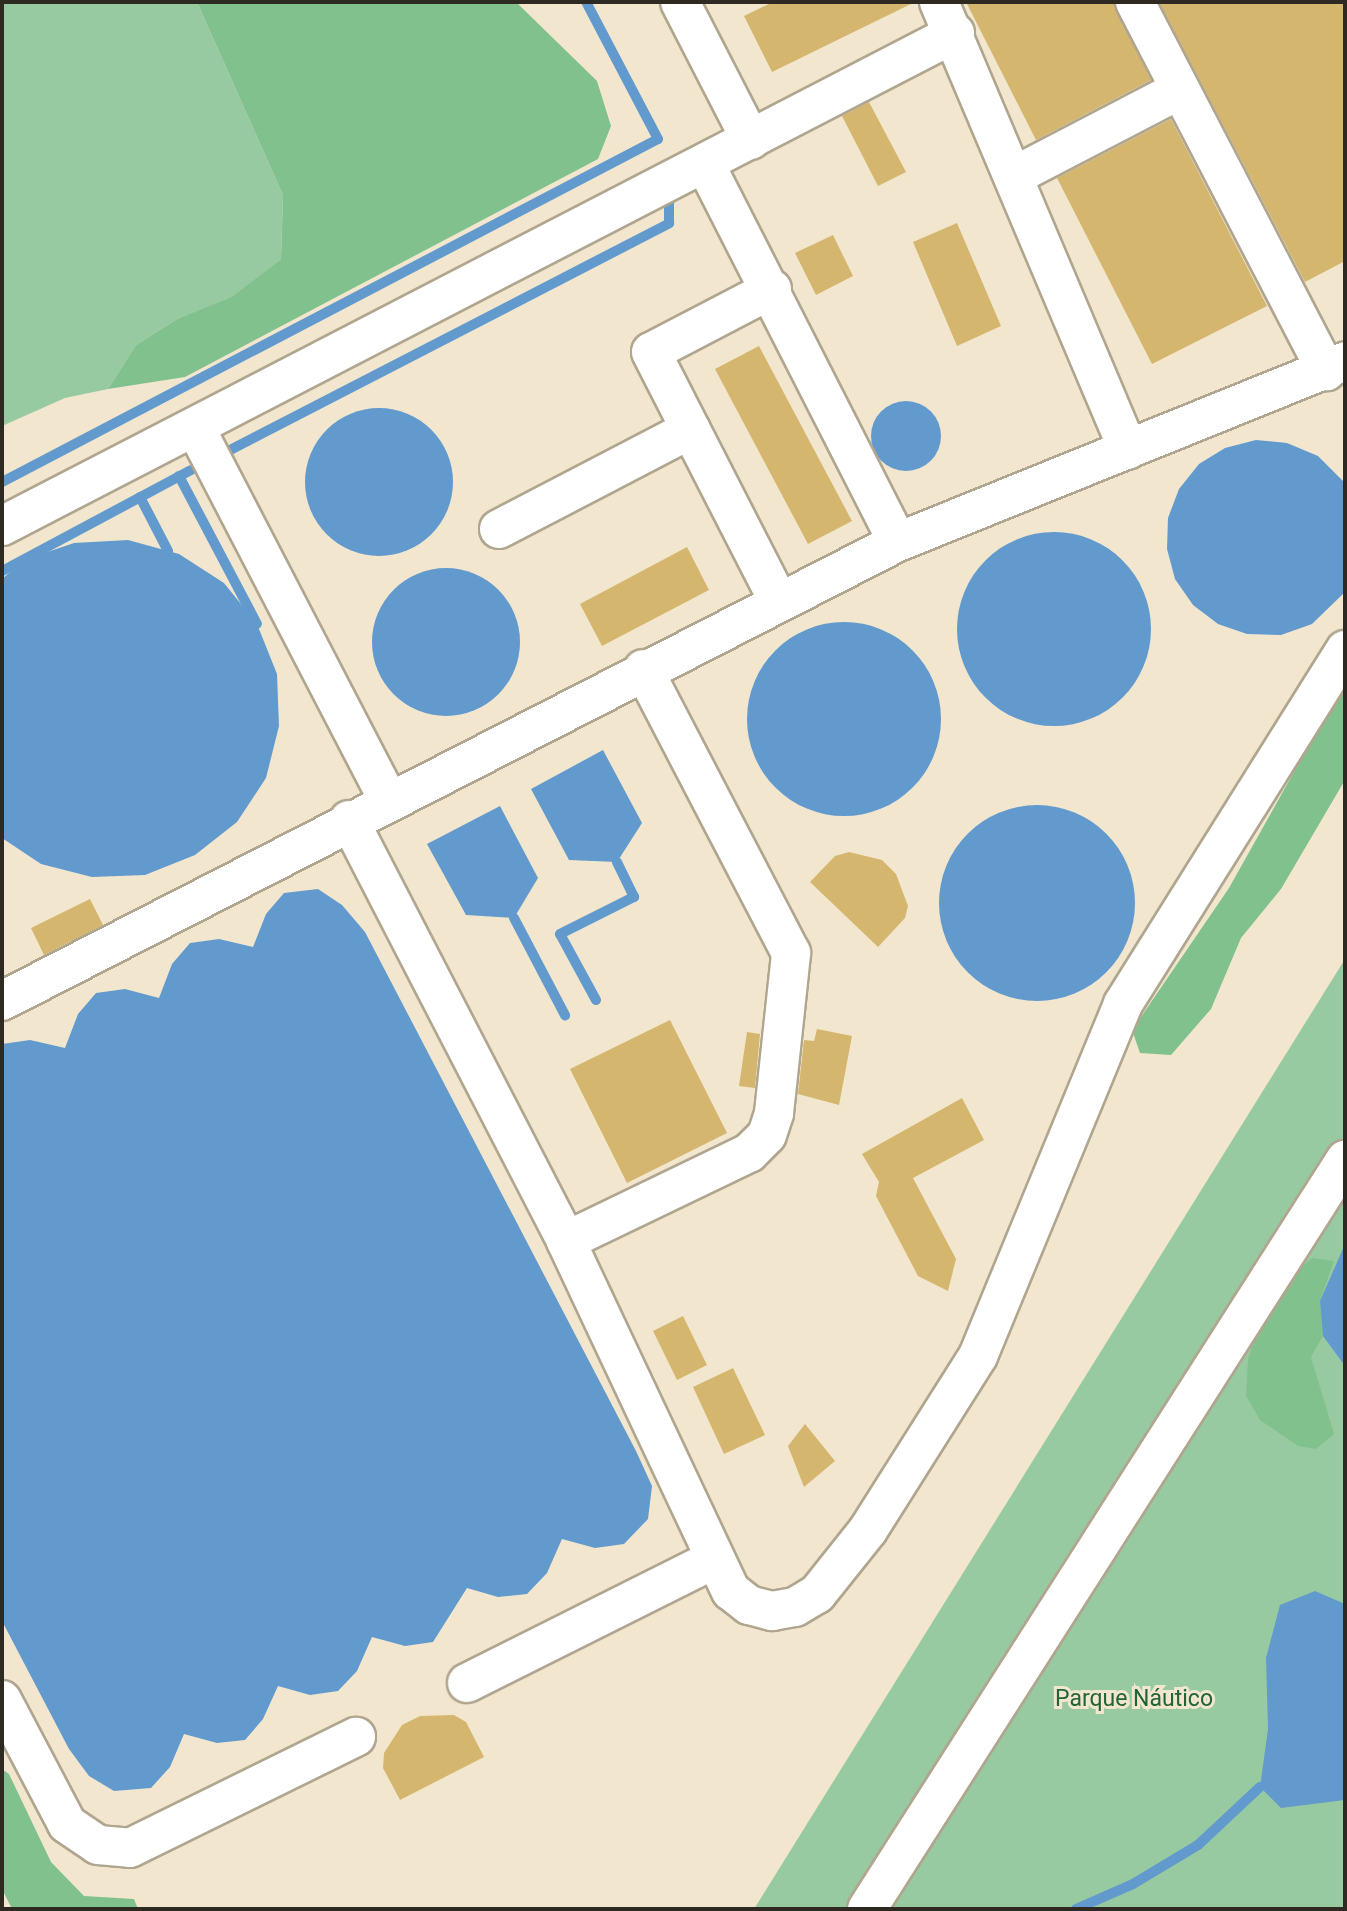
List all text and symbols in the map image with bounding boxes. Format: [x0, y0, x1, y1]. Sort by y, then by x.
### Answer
park label: Parque Náutico [1055, 1685, 1213, 1713]

